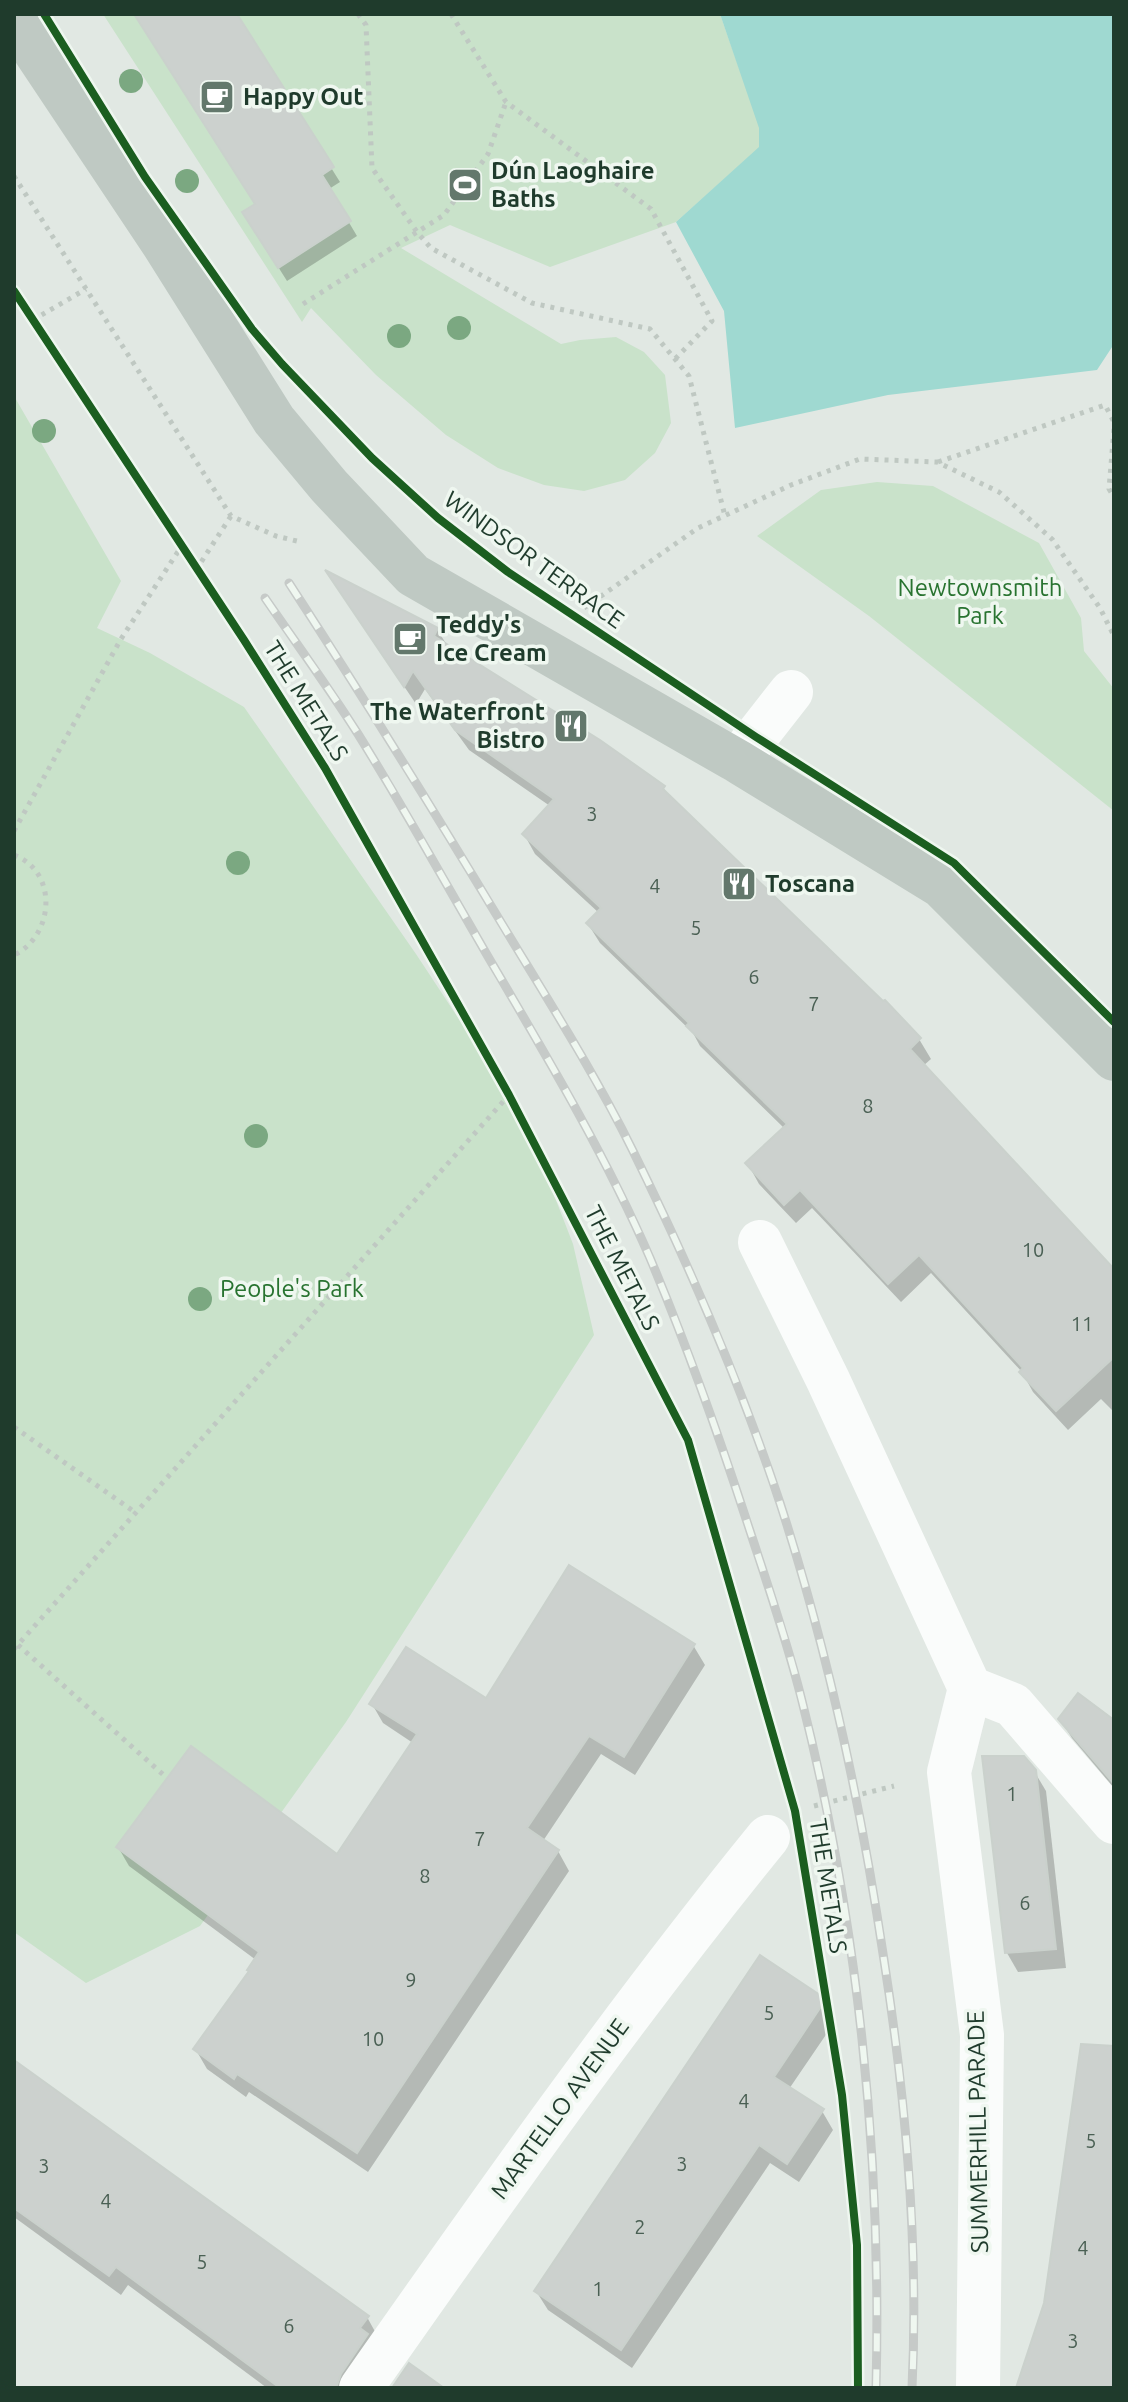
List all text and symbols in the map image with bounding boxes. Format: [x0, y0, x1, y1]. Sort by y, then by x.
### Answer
cafe icon: Happy Out [198, 78, 236, 116]
place label: Happy Out [243, 83, 364, 110]
place label: Dún Laoghaire Baths [491, 157, 655, 212]
sports icon: Dún Laoghaire Baths [446, 166, 484, 204]
street label: WINDSOR TERRACE [439, 485, 629, 634]
park label: Newtownsmith Park [898, 574, 1062, 629]
place label: Teddy's Ice Cream [436, 611, 547, 666]
cafe icon: Teddy's Ice Cream [391, 620, 429, 658]
street label: THE METALS [259, 636, 354, 766]
place label: The Waterfront Bistro [370, 698, 545, 753]
restaurant icon: The Waterfront Bistro [552, 707, 590, 745]
house number: 3 [586, 802, 598, 825]
restaurant icon: Toscana [720, 865, 758, 903]
place label: Toscana [765, 870, 855, 897]
house number: 4 [649, 874, 661, 897]
house number: 5 [690, 916, 702, 939]
house number: 6 [748, 965, 760, 988]
house number: 7 [808, 992, 820, 1015]
house number: 8 [862, 1094, 874, 1117]
street label: THE METALS [580, 1201, 665, 1335]
house number: 10 [1022, 1238, 1044, 1261]
park label: People's Park [220, 1275, 364, 1302]
house number: 11 [1071, 1312, 1093, 1335]
house number: 1 [1006, 1782, 1018, 1805]
street label: THE METALS [805, 1817, 852, 1955]
house number: 7 [474, 1827, 486, 1850]
house number: 8 [419, 1864, 431, 1887]
house number: 6 [1019, 1891, 1031, 1914]
house number: 9 [405, 1968, 417, 1991]
house number: 5 [763, 2001, 775, 2024]
street label: SUMMERHILL PARADE [962, 2011, 993, 2253]
street label: MARTELLO AVENUE [485, 2013, 634, 2204]
house number: 10 [362, 2027, 384, 2050]
house number: 4 [738, 2089, 750, 2112]
house number: 5 [1085, 2129, 1097, 2152]
house number: 3 [676, 2152, 688, 2175]
house number: 3 [38, 2154, 50, 2177]
house number: 4 [100, 2189, 112, 2212]
house number: 2 [634, 2215, 646, 2238]
house number: 4 [1077, 2236, 1089, 2259]
house number: 5 [196, 2250, 208, 2273]
house number: 1 [592, 2277, 604, 2300]
house number: 6 [283, 2314, 295, 2337]
house number: 3 [1067, 2329, 1079, 2352]

